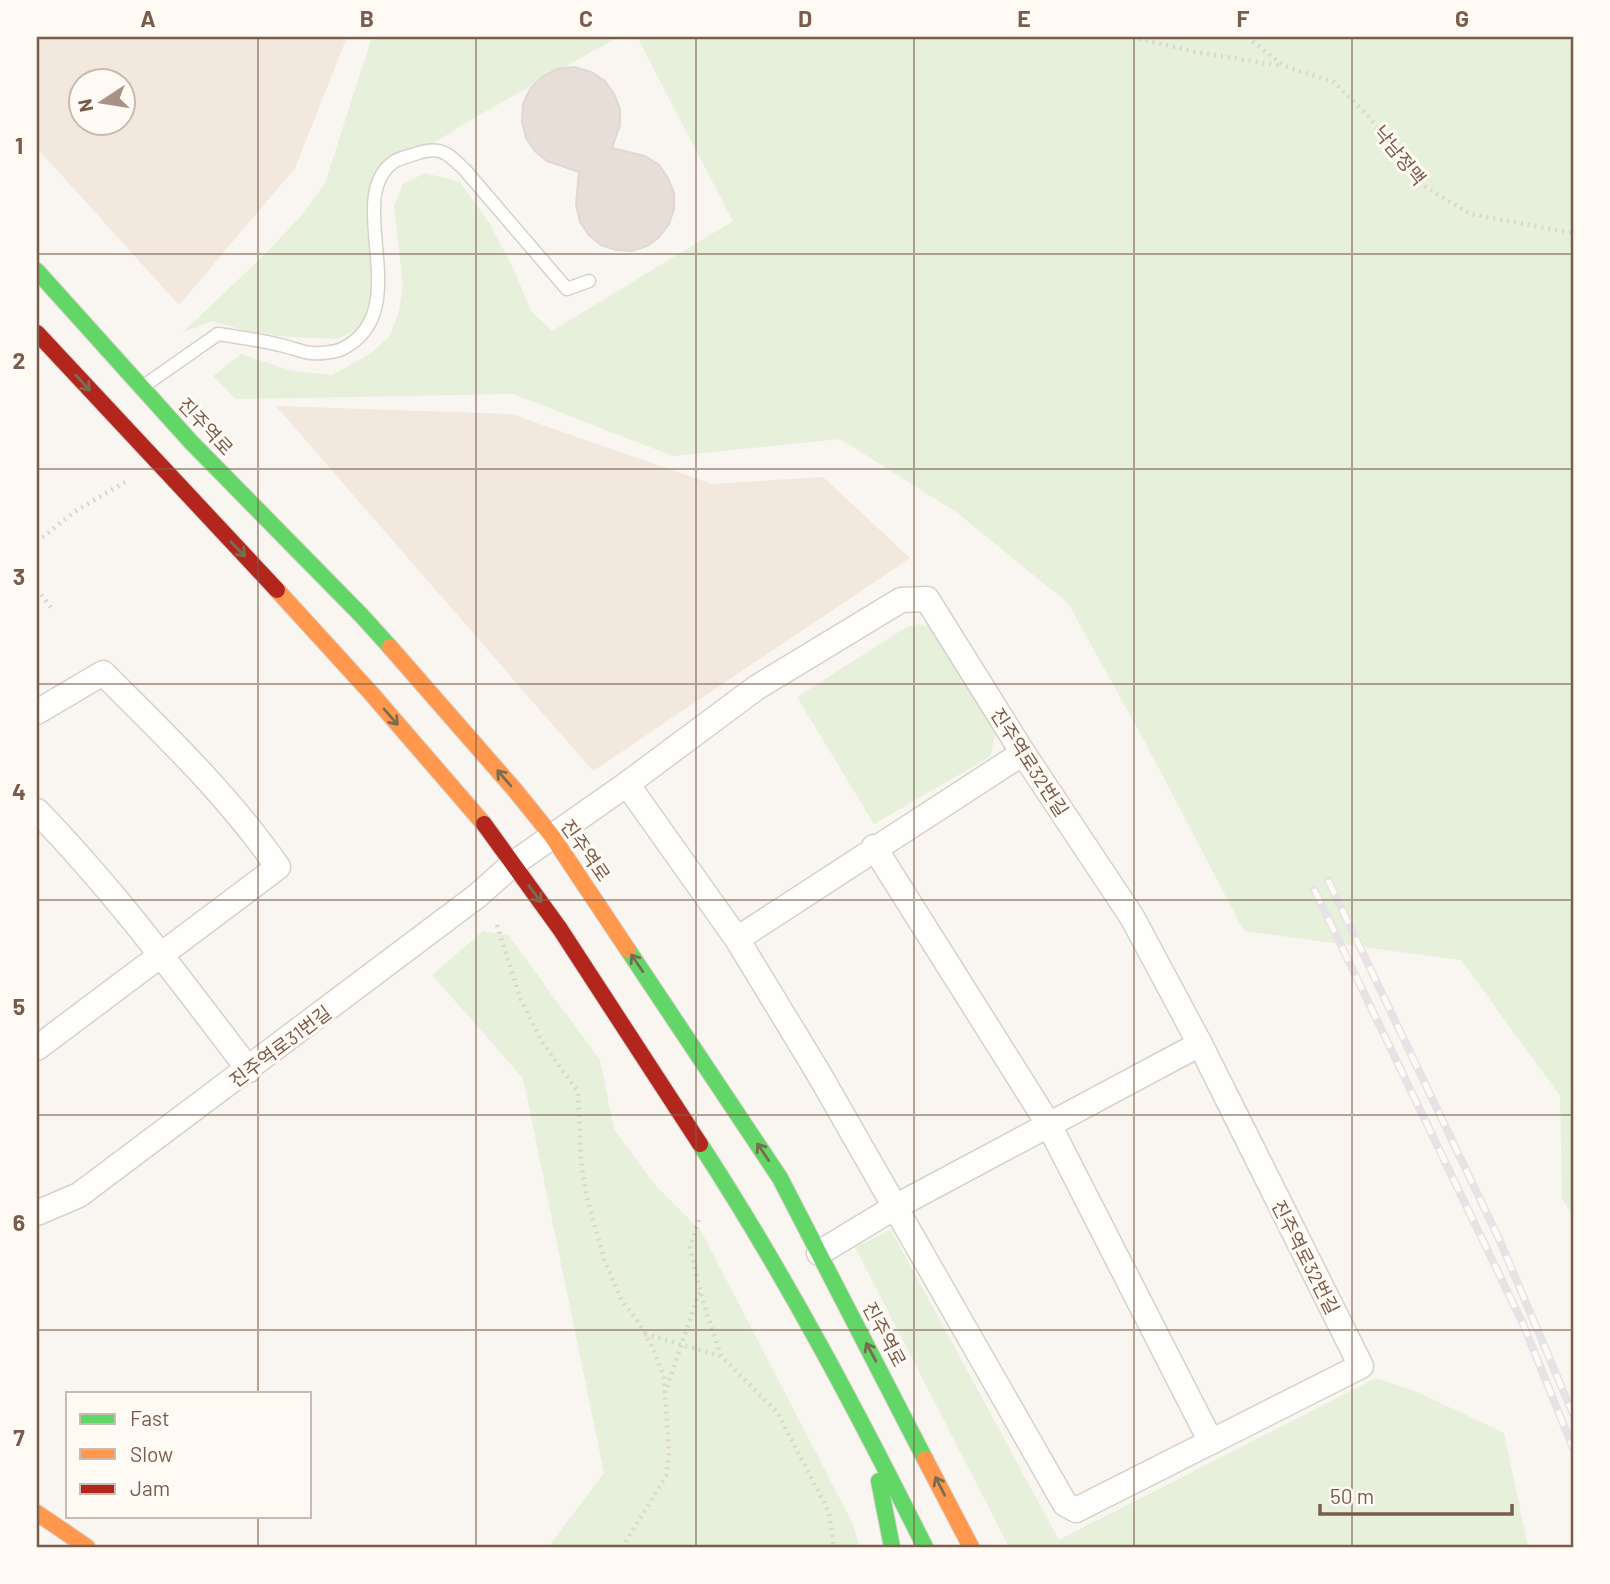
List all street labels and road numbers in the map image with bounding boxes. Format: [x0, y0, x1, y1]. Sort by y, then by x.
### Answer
street label: 낙남정맥 [1369, 121, 1431, 189]
street label: 진주역로 [174, 393, 238, 459]
street label: 진주역로32번길 [986, 703, 1074, 821]
street label: 진주역로 [557, 815, 615, 885]
street label: 진주역로31번길 [225, 1000, 335, 1092]
street label: 진주역로32번길 [1267, 1196, 1345, 1318]
street label: 진주역로 [858, 1298, 912, 1370]

